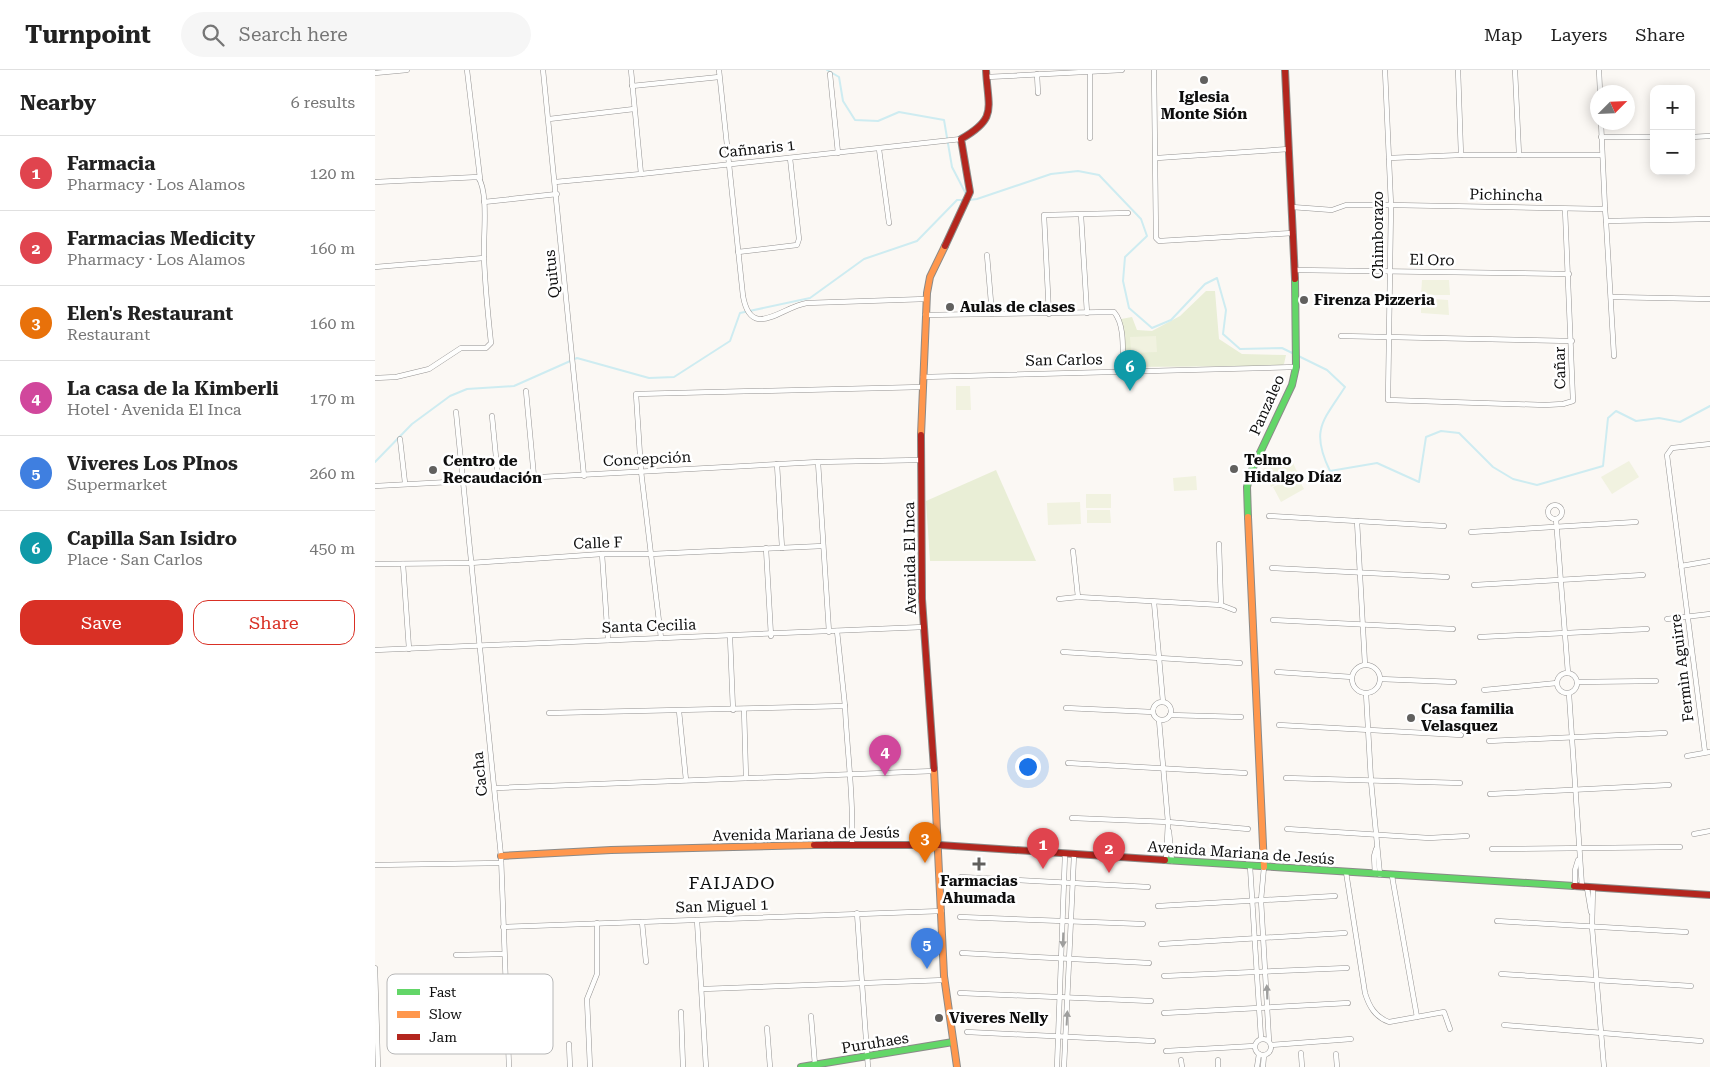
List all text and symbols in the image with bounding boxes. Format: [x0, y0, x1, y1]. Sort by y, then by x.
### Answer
search box [181, 12, 531, 57]
text: Turnpoint [25, 21, 151, 49]
icon: search [199, 21, 227, 49]
text: Search here [239, 23, 348, 46]
text: Map [1484, 24, 1523, 45]
text: Layers [1551, 24, 1607, 45]
text: Share [1635, 24, 1685, 45]
marker: Iglesia Monte Sión [1198, 74, 1210, 86]
north arrow [1590, 85, 1635, 130]
map controls [1650, 85, 1695, 175]
button: + [1650, 85, 1695, 130]
place label: Iglesia Monte Sión [1161, 88, 1247, 123]
text: Nearby [20, 91, 96, 115]
text: 6 results [291, 93, 355, 112]
button: − [1650, 130, 1695, 175]
street label: Cañnaris 1 [718, 136, 796, 162]
text: Farmacia [67, 152, 155, 175]
text: 1 [32, 164, 40, 183]
text: 120 m [309, 164, 355, 183]
text: Pharmacy · Los Alamos [67, 175, 245, 194]
street label: Pichincha [1469, 185, 1543, 205]
street label: Chimborazo [1369, 191, 1387, 279]
text: Farmacias Medicity [67, 227, 255, 250]
text: 2 [32, 239, 40, 258]
text: 160 m [309, 239, 355, 258]
street label: Quitus [541, 249, 563, 299]
text: Pharmacy · Los Alamos [67, 250, 245, 269]
street label: El Oro [1409, 251, 1455, 269]
place label: Firenza Pizzeria [1314, 291, 1435, 309]
marker: Firenza Pizzeria [1298, 294, 1310, 306]
place label: Aulas de clases [960, 298, 1076, 316]
marker: Aulas de clases [944, 301, 956, 313]
text: Elen's Restaurant [67, 302, 233, 325]
text: 3 [32, 314, 40, 333]
text: 160 m [309, 314, 355, 333]
text: Restaurant [67, 325, 150, 344]
street label: Cañar [1551, 346, 1569, 390]
street label: San Carlos [1025, 350, 1103, 370]
pin: 6 [1114, 350, 1146, 391]
street label: Panzaleo [1246, 372, 1288, 438]
text: La casa de la Kimberli [67, 377, 279, 400]
text: 4 [32, 389, 40, 408]
text: 170 m [309, 389, 355, 408]
text: Hotel · Avenida El Inca [67, 400, 242, 419]
street label: Concepción [602, 448, 692, 470]
place label: Telmo Hidalgo Díaz [1244, 451, 1342, 486]
text: Viveres Los PInos [67, 452, 238, 475]
place label: Centro de Recaudación [443, 452, 542, 487]
marker: Telmo Hidalgo Díaz [1228, 463, 1240, 475]
text: 5 [32, 464, 40, 483]
text: 260 m [309, 464, 355, 483]
marker: Centro de Recaudación [427, 464, 439, 476]
text: Supermarket [67, 475, 167, 494]
street label: Avenida El Inca [900, 502, 920, 614]
text: Capilla San Isidro [67, 527, 237, 550]
street label: Calle F [573, 533, 623, 553]
text: 6 [32, 539, 40, 558]
text: 450 m [309, 539, 355, 558]
text: Place · San Carlos [67, 550, 203, 569]
button: Save [20, 600, 183, 645]
button: Share [193, 600, 355, 645]
street label: Fermìn Aguirre [1666, 613, 1698, 723]
street label: Santa Cecilia [601, 615, 697, 637]
place label: Casa familia Velasquez [1421, 700, 1514, 735]
marker: Casa familia Velasquez [1405, 712, 1417, 724]
pin: 4 [869, 735, 901, 776]
street label: Cacha [469, 751, 491, 797]
your location [1015, 754, 1041, 780]
pin: 3 [909, 822, 941, 863]
street label: Avenida Mariana de Jesús [712, 823, 900, 845]
pin: 1 [1027, 828, 1059, 869]
pin: 2 [1093, 832, 1125, 873]
street label: Avenida Mariana de Jesús [1147, 837, 1335, 869]
marker: Farmacias Ahumada [973, 858, 985, 870]
district label: FAIJADO [688, 872, 776, 893]
place label: Farmacias Ahumada [940, 872, 1018, 907]
street label: San Miguel 1 [675, 895, 769, 917]
pin: 5 [911, 928, 943, 969]
one-way arrow [1058, 933, 1066, 949]
legend [387, 974, 553, 1054]
text: Fast [429, 984, 456, 1000]
one-way arrow [1262, 984, 1270, 1000]
text: Slow [429, 1006, 462, 1022]
place label: Viveres Nelly [949, 1009, 1048, 1027]
one-way arrow [1063, 1010, 1071, 1026]
marker: Viveres Nelly [933, 1012, 945, 1024]
text: Jam [429, 1029, 457, 1045]
street label: Puruhaes [840, 1029, 910, 1057]

